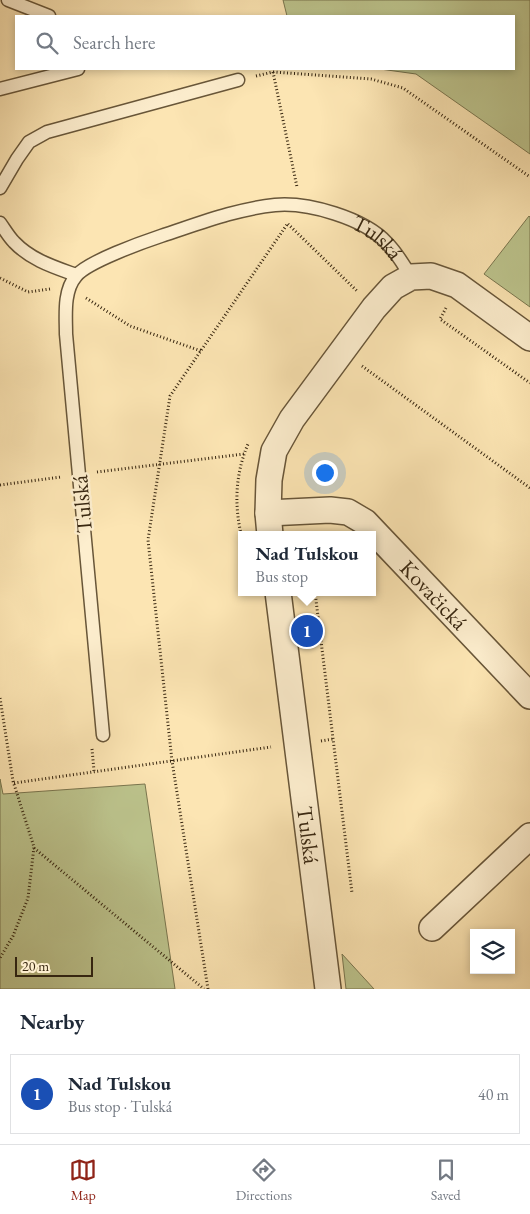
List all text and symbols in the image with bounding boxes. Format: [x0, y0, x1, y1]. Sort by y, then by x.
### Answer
search box [15, 15, 515, 70]
icon: search [33, 29, 61, 57]
text: Search here [73, 30, 155, 55]
street label: Tulská [347, 208, 410, 266]
your location [312, 460, 338, 486]
street label: Tulská [65, 474, 99, 534]
popup [238, 531, 376, 596]
text: Nad Tulskou [255, 541, 359, 566]
street label: Kovačická [394, 553, 474, 636]
text: Bus stop [255, 566, 308, 587]
pin: 1 [291, 612, 323, 650]
street label: Tulská [291, 805, 327, 866]
map controls [470, 929, 515, 974]
button: layers [470, 929, 515, 974]
scale bar [15, 954, 92, 977]
text: 20 m [22, 957, 49, 975]
text: Nearby [20, 1008, 84, 1035]
text: Nad Tulskou [68, 1071, 171, 1096]
text: 1 [33, 1084, 41, 1105]
text: 40 m [478, 1084, 509, 1105]
text: Bus stop · Tulská [68, 1096, 172, 1117]
tab: Map [69, 1156, 97, 1204]
tab: Directions [236, 1156, 292, 1204]
tab: Saved [431, 1156, 461, 1204]

